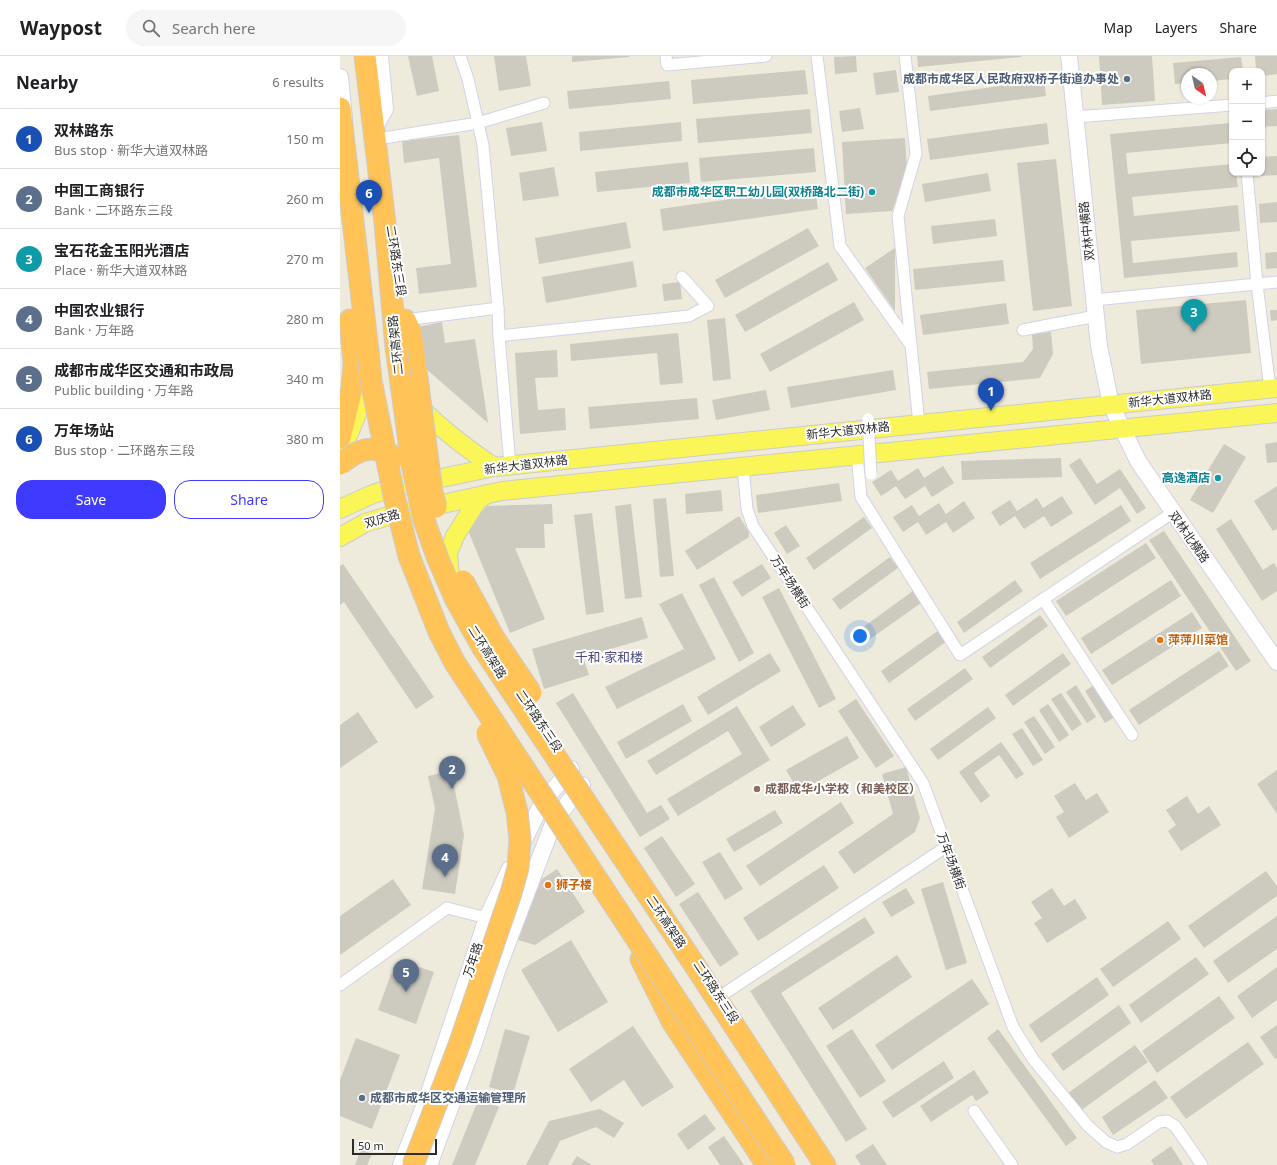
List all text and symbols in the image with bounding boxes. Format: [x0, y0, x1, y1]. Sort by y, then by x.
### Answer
search box [126, 10, 406, 46]
text: Waypost [20, 15, 102, 41]
icon: search [140, 17, 162, 39]
text: Search here [172, 18, 255, 38]
text: Map [1104, 18, 1133, 37]
text: Layers [1155, 18, 1197, 37]
text: Share [1219, 18, 1257, 37]
north arrow [1181, 68, 1217, 104]
map controls [1229, 68, 1265, 176]
button: + [1229, 68, 1265, 104]
place label: 成都市成华区人民政府双桥子街道办事处 [903, 70, 1119, 87]
text: Nearby [16, 71, 78, 94]
text: 6 results [272, 73, 324, 91]
marker: 成都市成华区人民政府双桥子街道办事处 [1122, 74, 1132, 84]
button: − [1229, 104, 1265, 140]
text: 双林路东 [54, 120, 114, 140]
text: 1 [25, 130, 33, 148]
text: 150 m [286, 130, 324, 148]
button: locate [1229, 140, 1265, 176]
text: Bus stop · 新华大道双林路 [54, 141, 208, 159]
text: 中国工商银行 [54, 180, 144, 200]
pin: 6 [356, 180, 382, 213]
place label: 成都市成华区职工幼儿园(双桥路北二街) [652, 183, 864, 200]
marker: 成都市成华区职工幼儿园(双桥路北二街) [867, 187, 877, 197]
text: 2 [25, 190, 33, 208]
text: 260 m [286, 190, 324, 208]
street label: 双林中横路 [1075, 200, 1098, 262]
text: Bank · 二环路东三段 [54, 201, 173, 219]
street label: 二环路东三段 [382, 224, 411, 298]
text: 宝石花金玉阳光酒店 [54, 240, 189, 260]
text: 3 [25, 250, 33, 268]
text: 270 m [286, 250, 324, 268]
text: Place · 新华大道双林路 [54, 261, 187, 279]
pin: 3 [1181, 299, 1207, 332]
text: 中国农业银行 [54, 300, 144, 320]
text: 4 [25, 310, 33, 328]
text: 280 m [286, 310, 324, 328]
street label: 二环高架路 [384, 314, 407, 376]
text: Bank · 万年路 [54, 321, 134, 339]
text: 成都市成华区交通和市政局 [54, 360, 234, 380]
text: 5 [25, 370, 33, 388]
text: 340 m [286, 370, 324, 388]
pin: 1 [978, 378, 1004, 411]
text: Public building · 万年路 [54, 381, 194, 399]
street label: 新华大道双林路 [1127, 386, 1213, 411]
street label: 新华大道双林路 [805, 418, 891, 443]
text: 万年场站 [54, 420, 114, 440]
text: 6 [25, 430, 33, 448]
text: 380 m [286, 430, 324, 448]
text: Bus stop · 二环路东三段 [54, 441, 195, 459]
street label: 新华大道双林路 [483, 451, 569, 478]
place label: 高逸酒店 [1162, 469, 1210, 486]
marker: 高逸酒店 [1213, 473, 1223, 483]
button: Save [16, 480, 166, 519]
button: Share [174, 480, 324, 519]
street label: 双庆路 [362, 505, 402, 532]
street label: 双林北横路 [1165, 507, 1214, 566]
street label: 万年场横街 [767, 552, 814, 612]
street label: 二环高架路 [464, 622, 511, 682]
your location [850, 626, 870, 646]
place label: 萍萍川菜馆 [1168, 631, 1228, 648]
marker: 萍萍川菜馆 [1155, 635, 1165, 645]
district label: 千和·家和楼 [575, 648, 643, 666]
street label: 二环路东三段 [512, 686, 567, 755]
pin: 2 [439, 756, 465, 789]
place label: 成都成华小学校（和美校区） [765, 780, 921, 797]
marker: 成都成华小学校（和美校区） [752, 784, 762, 794]
street label: 万年场横街 [933, 830, 970, 892]
pin: 4 [432, 844, 458, 877]
place label: 狮子楼 [556, 876, 592, 893]
marker: 狮子楼 [543, 880, 553, 890]
street label: 二环高架路 [643, 892, 690, 951]
street label: 万年路 [459, 940, 486, 980]
street label: 二环路东三段 [690, 957, 743, 1027]
pin: 5 [393, 959, 419, 992]
place label: 成都市成华区交通运输管理所 [370, 1089, 526, 1106]
marker: 成都市成华区交通运输管理所 [357, 1093, 367, 1103]
scale bar [352, 1137, 437, 1156]
text: 50 m [358, 1138, 384, 1153]

